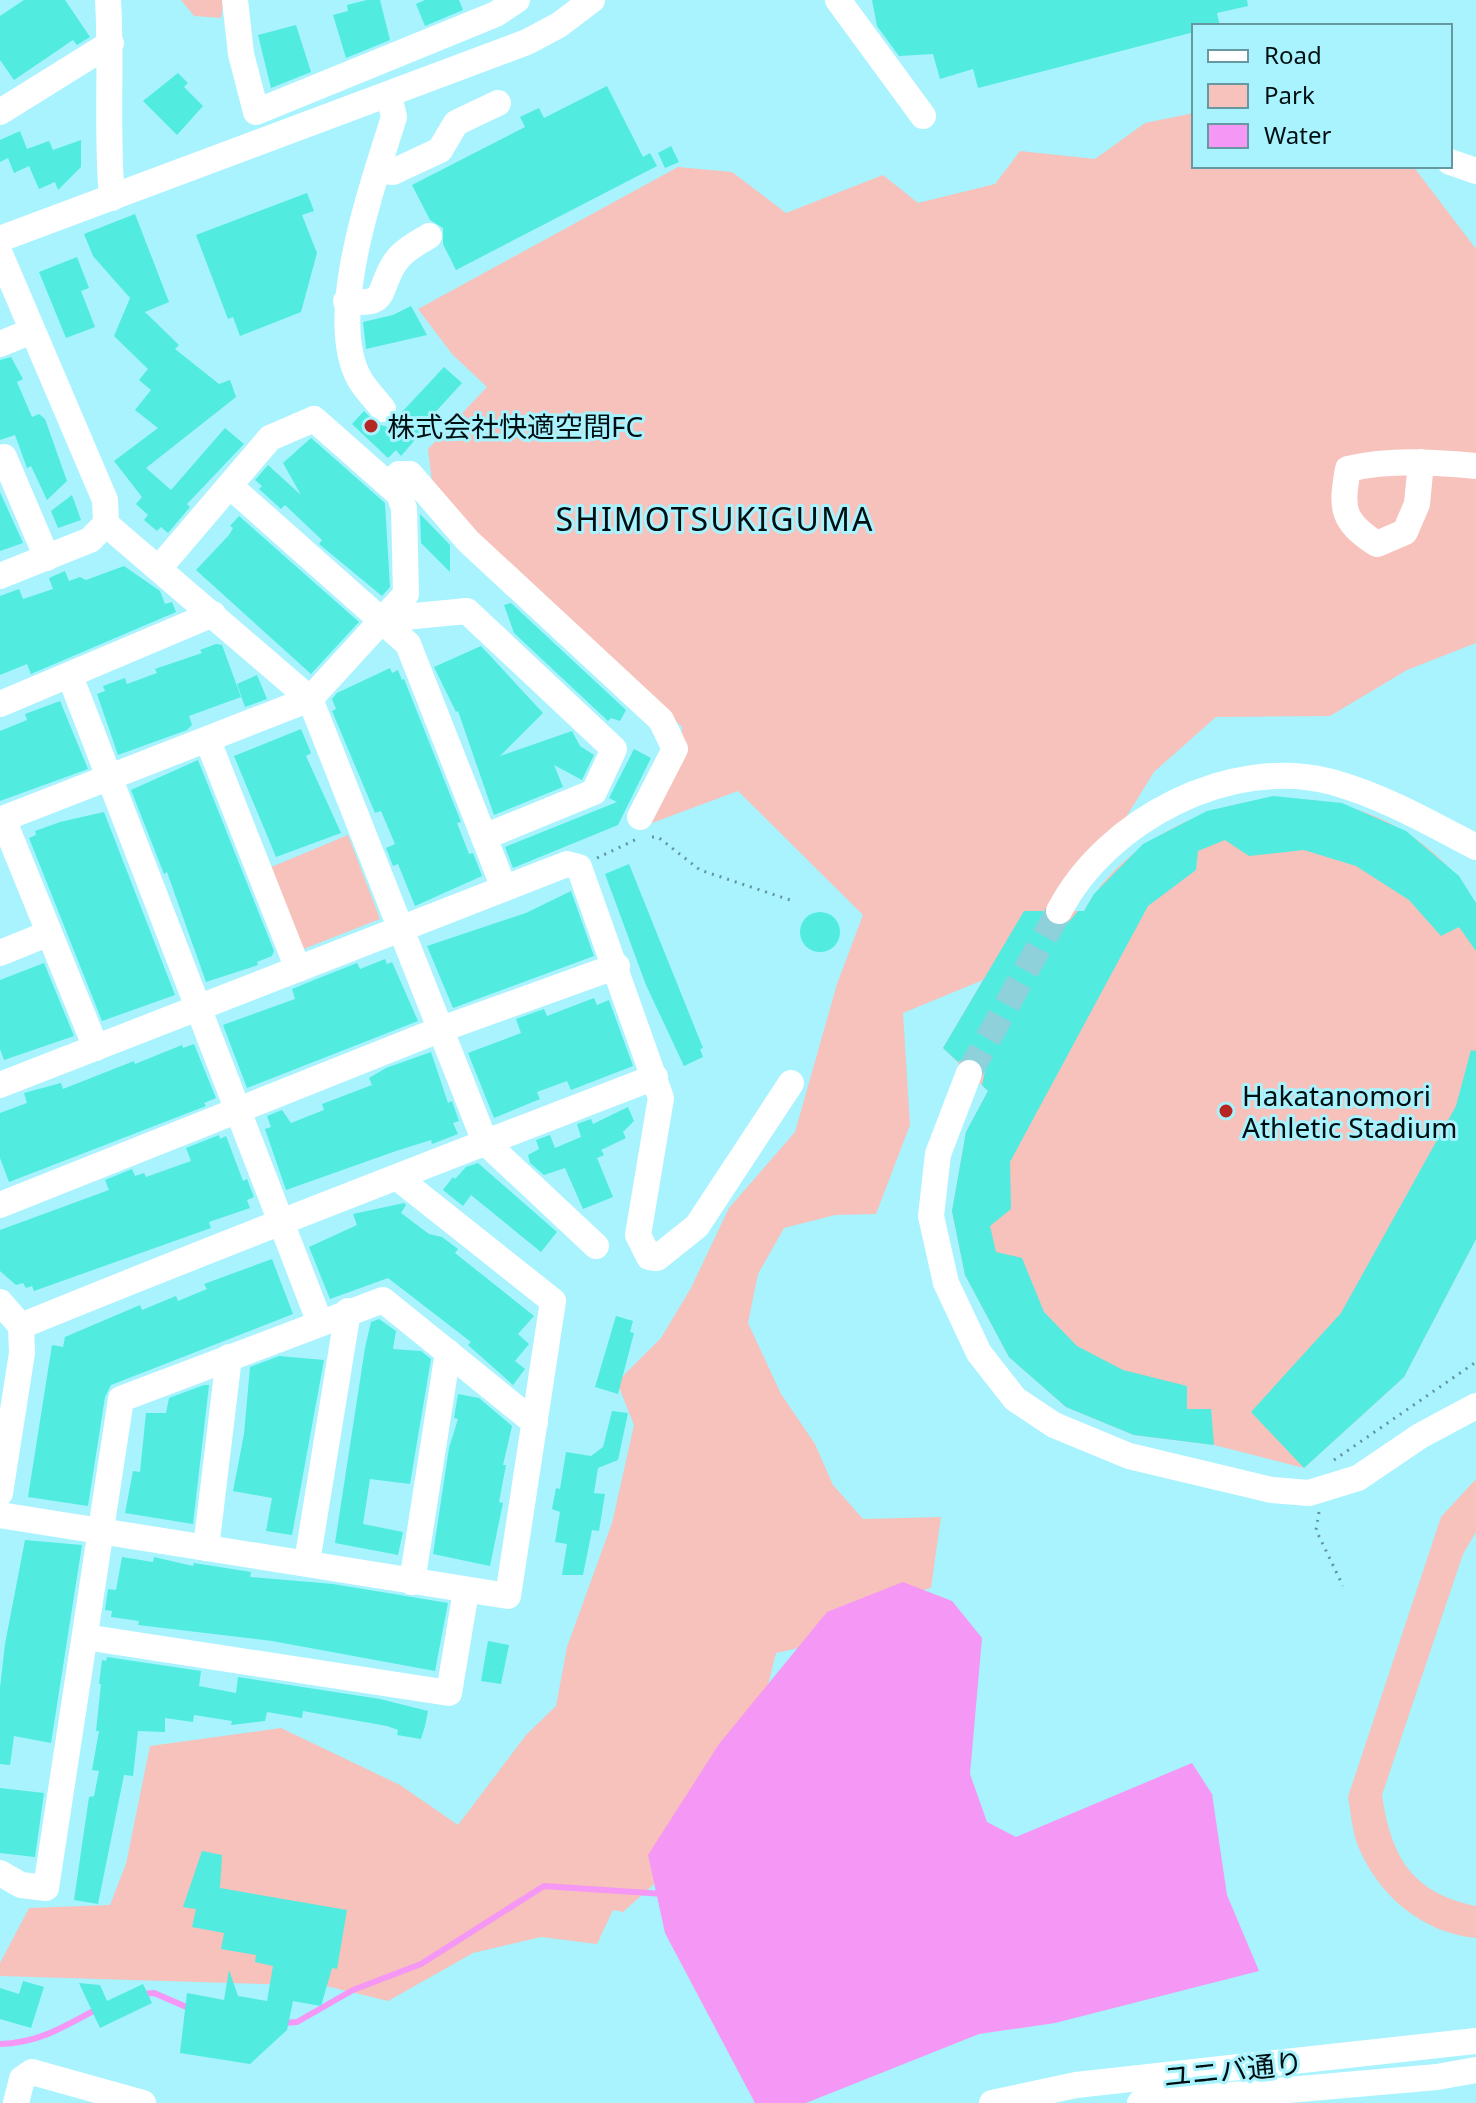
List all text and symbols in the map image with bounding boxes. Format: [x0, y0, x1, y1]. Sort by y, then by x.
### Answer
legend [1192, 24, 1452, 168]
text: Road [1264, 38, 1322, 71]
text: Park [1264, 78, 1315, 111]
text: Water [1264, 118, 1332, 151]
place label: 株式会社快適空間FC [387, 407, 643, 445]
marker: 株式会社快適空間FC [362, 417, 380, 435]
district label: SHIMOTSUKIGUMA [556, 497, 874, 540]
place label: Hakatanomori Athletic Stadium [1242, 1076, 1458, 1146]
marker: Hakatanomori Athletic Stadium [1217, 1102, 1235, 1120]
street label: ユニバ通り [1161, 2043, 1305, 2095]

